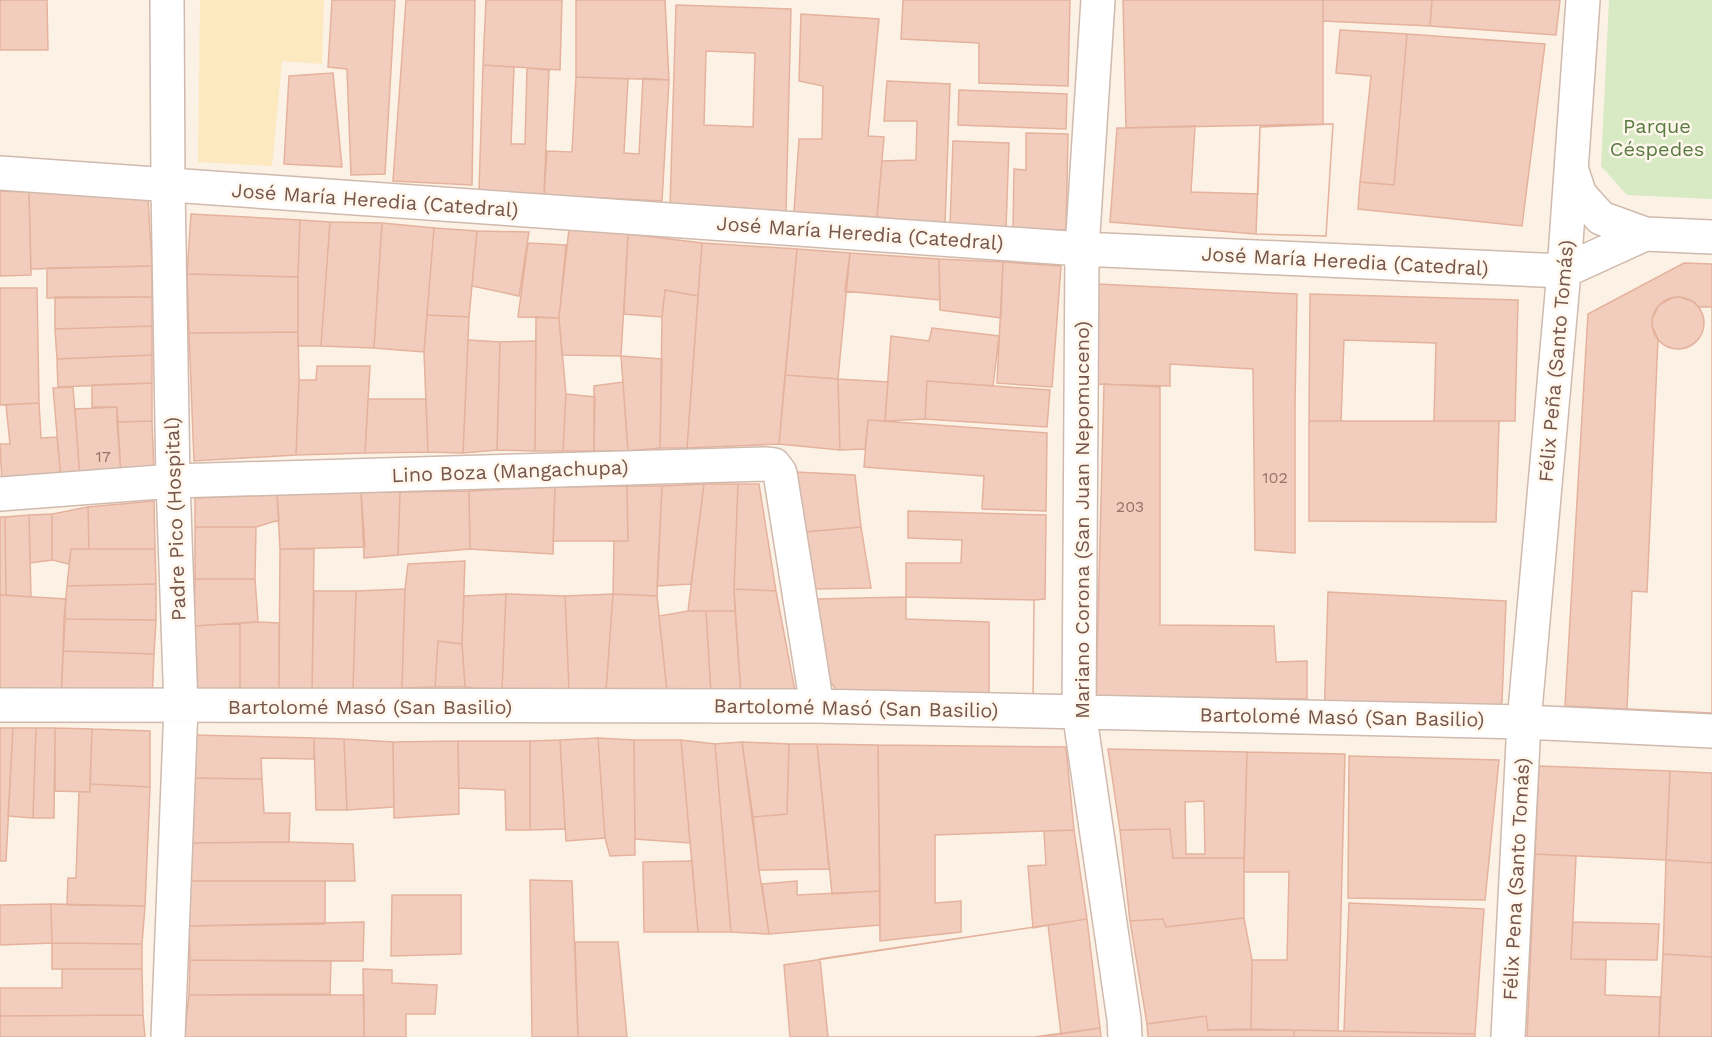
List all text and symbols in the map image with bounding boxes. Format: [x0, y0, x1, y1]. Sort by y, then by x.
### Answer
park label: Parque Céspedes [1610, 114, 1704, 161]
street label: José María Heredia (Catedral) [231, 178, 519, 222]
street label: José María Heredia (Catedral) [716, 211, 1004, 255]
street label: Félix Peña (Santo Tomás) [1533, 239, 1579, 483]
street label: José María Heredia (Catedral) [1201, 241, 1489, 281]
street label: Mariano Corona (San Juan Nepomuceno) [1070, 321, 1094, 719]
street label: Padre Pico (Hospital) [159, 417, 191, 621]
house number: 17 [95, 447, 111, 466]
street label: Lino Boza (Mangachupa) [391, 455, 629, 487]
house number: 102 [1262, 468, 1288, 487]
house number: 203 [1116, 497, 1144, 516]
street label: Bartolomé Masó (San Basilio) [713, 694, 999, 722]
street label: Bartolomé Masó (San Basilio) [228, 695, 512, 719]
street label: Bartolomé Masó (San Basilio) [1199, 703, 1485, 731]
street label: Félix Pena (Santo Tomás) [1498, 757, 1534, 1001]

